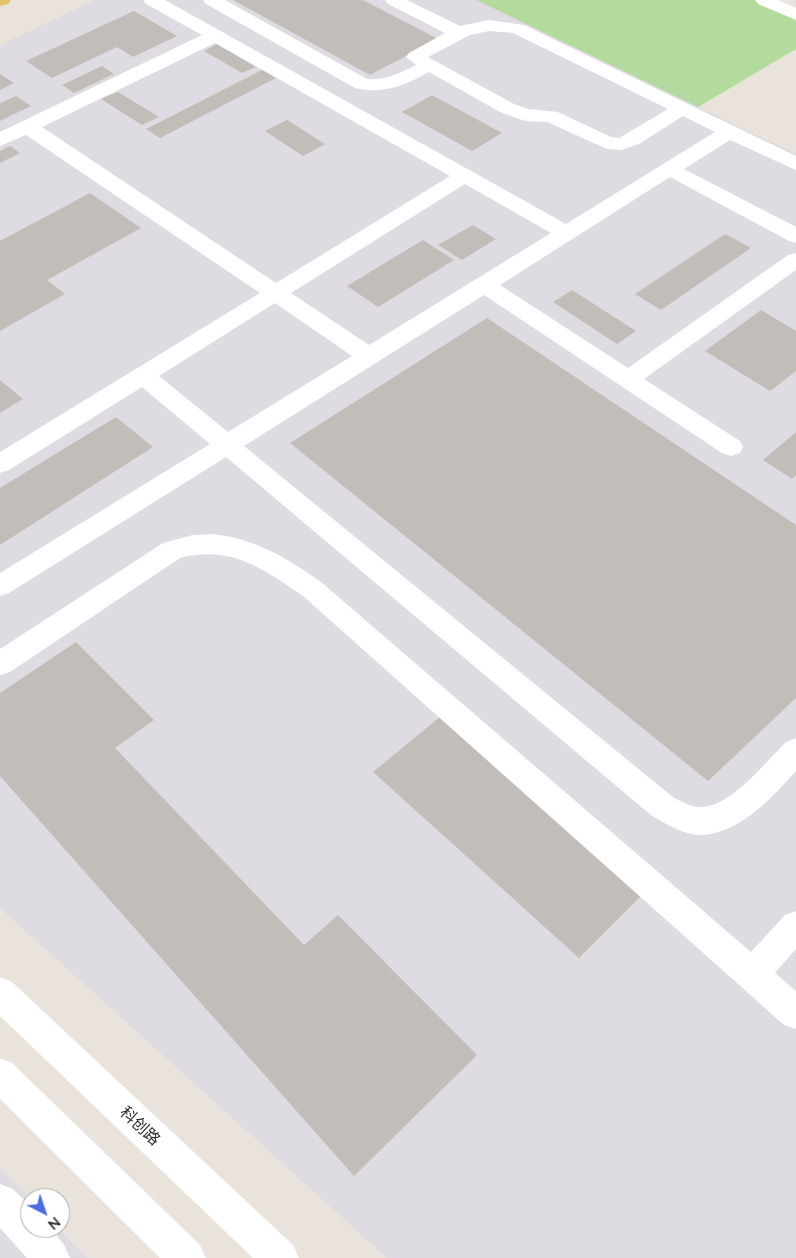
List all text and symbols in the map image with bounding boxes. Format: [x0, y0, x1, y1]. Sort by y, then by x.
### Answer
street label: 科创路 [116, 1103, 164, 1149]
north arrow [20, 1188, 70, 1238]
text: N [45, 1214, 64, 1234]

